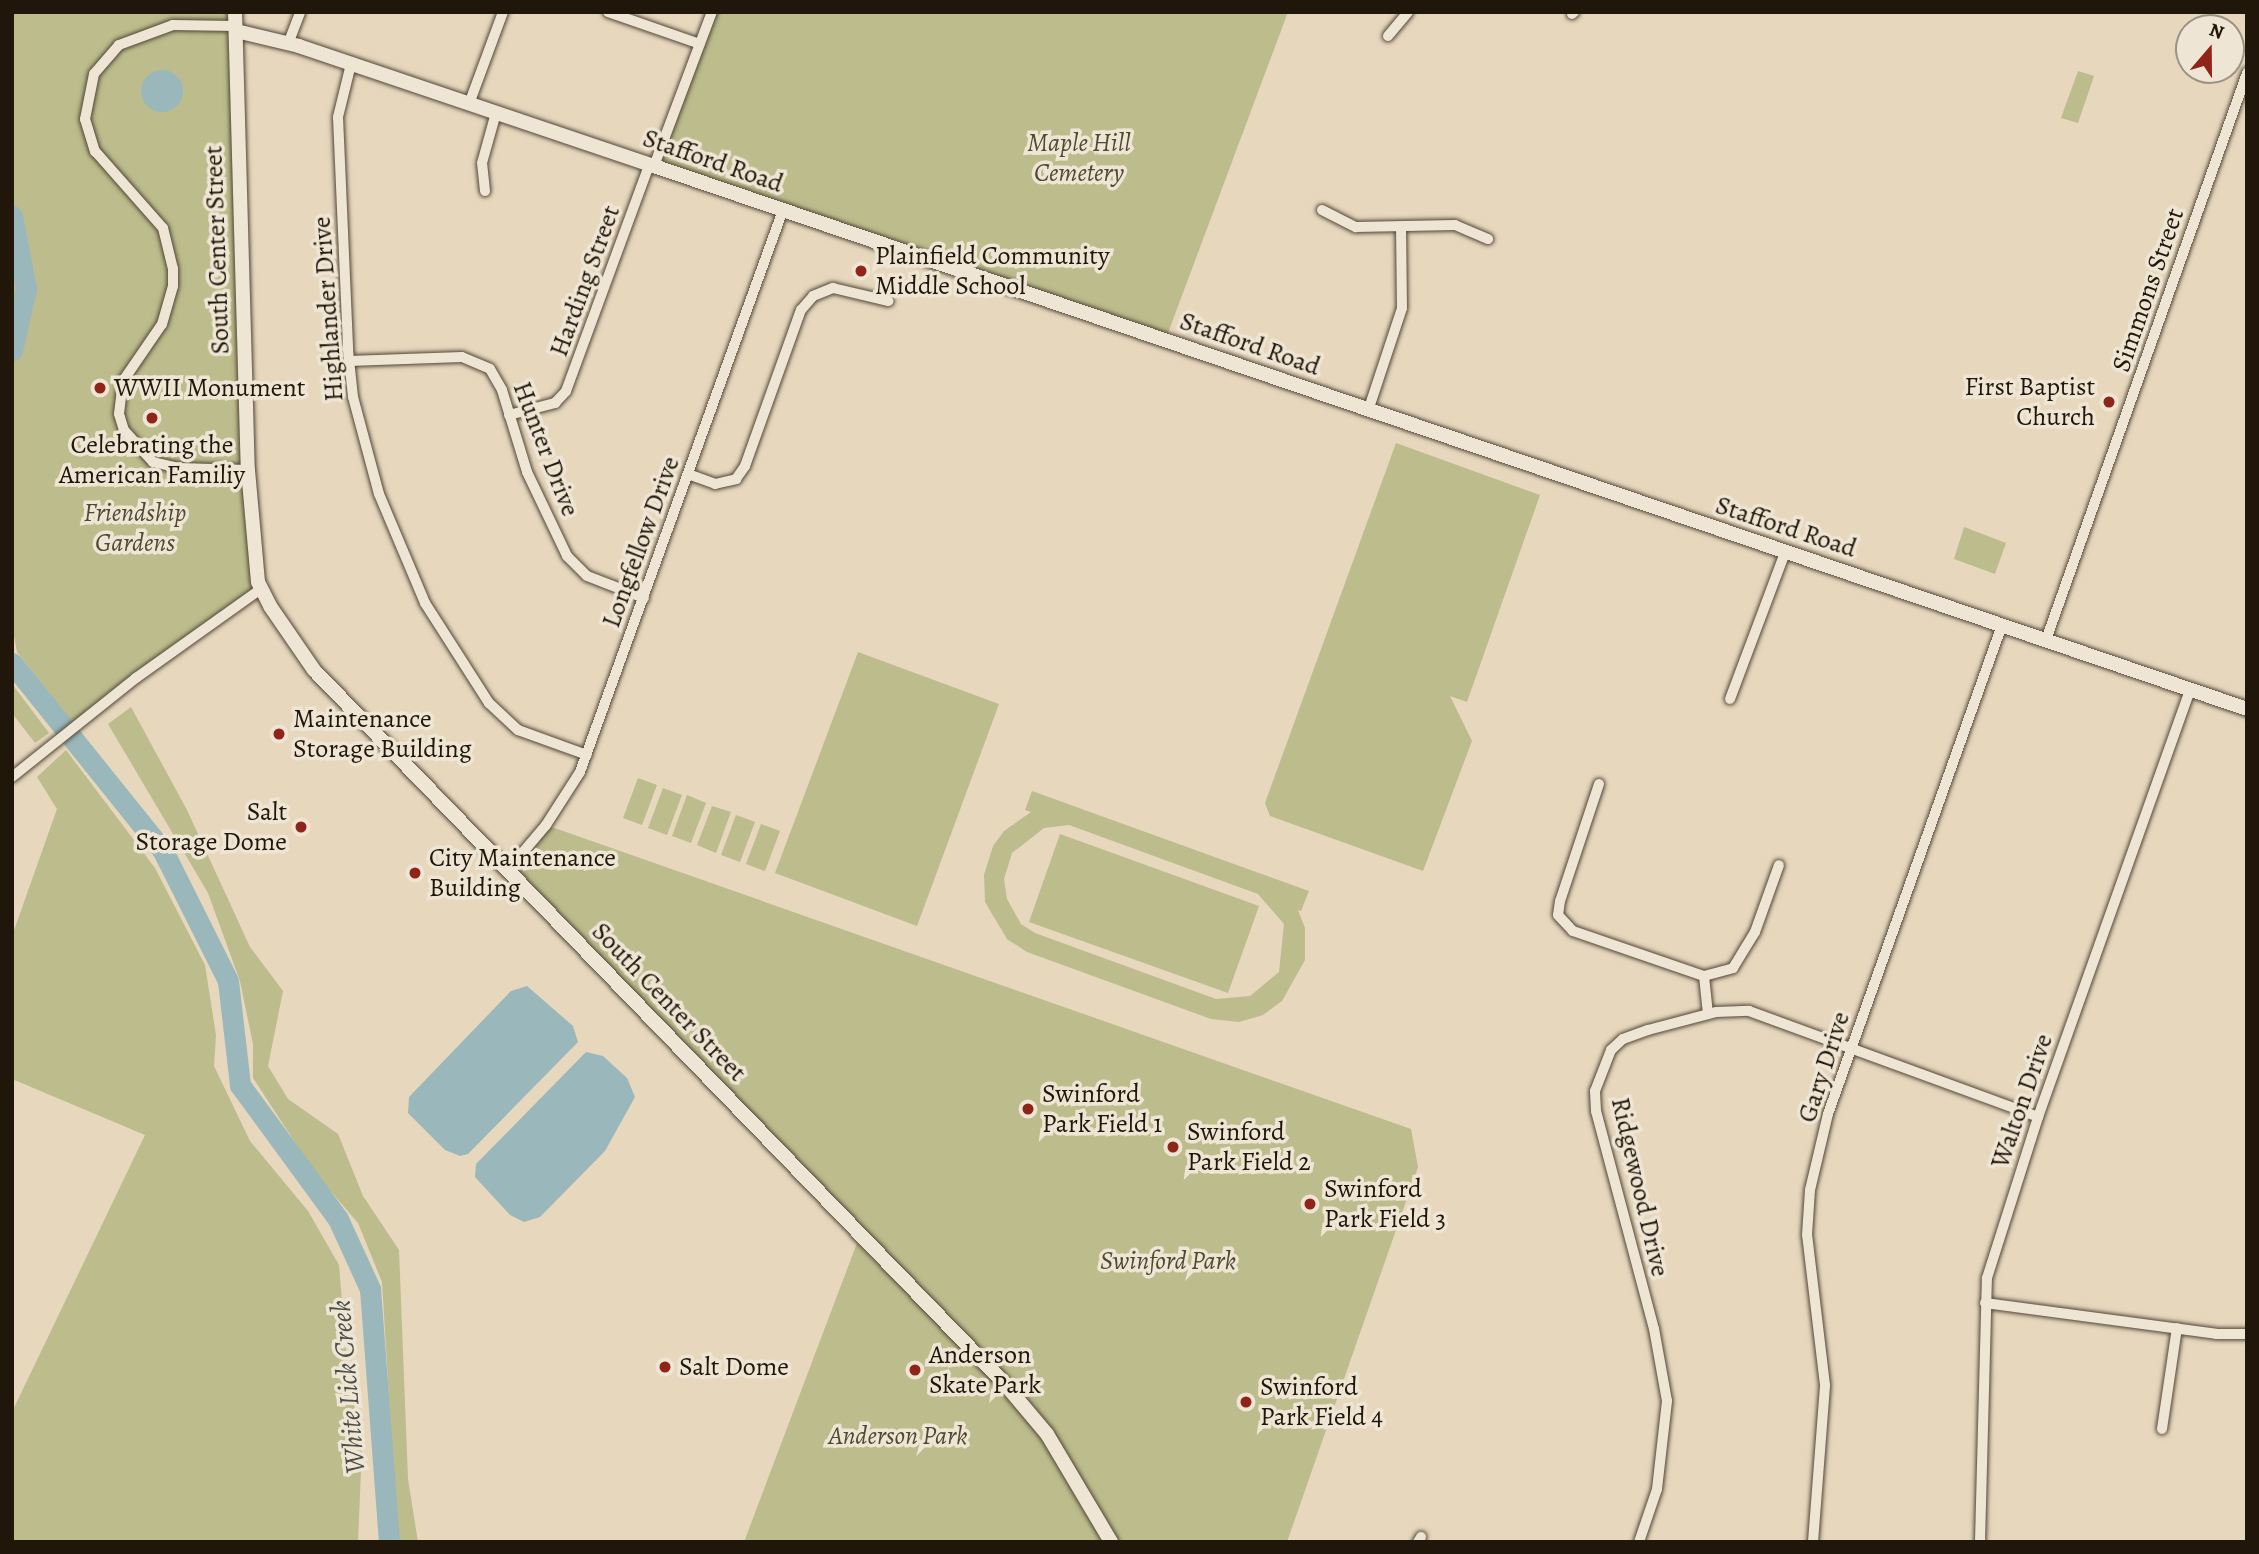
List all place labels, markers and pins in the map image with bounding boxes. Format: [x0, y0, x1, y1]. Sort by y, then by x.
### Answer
place label: Plainfield Community Middle School [875, 240, 1110, 302]
marker: Plainfield Community Middle School [853, 263, 869, 279]
place label: First Baptist Church [1964, 371, 2095, 432]
place label: WWII Monument [114, 372, 305, 404]
marker: WWII Monument [92, 380, 108, 396]
marker: First Baptist Church [2101, 394, 2117, 410]
marker: Celebrating the American Familiy [144, 410, 160, 426]
place label: Celebrating the American Familiy [59, 429, 245, 490]
place label: Maintenance Storage Building [293, 703, 472, 764]
marker: Maintenance Storage Building [271, 726, 287, 742]
place label: Salt Storage Dome [136, 796, 287, 858]
marker: Salt Storage Dome [293, 819, 309, 835]
place label: City Maintenance Building [429, 842, 616, 903]
marker: City Maintenance Building [407, 865, 423, 881]
place label: Swinford Park Field 1 [1042, 1078, 1162, 1140]
marker: Swinford Park Field 1 [1020, 1101, 1036, 1117]
place label: Swinford Park Field 2 [1187, 1116, 1311, 1178]
marker: Swinford Park Field 2 [1165, 1139, 1181, 1155]
place label: Swinford Park Field 3 [1324, 1173, 1446, 1234]
marker: Swinford Park Field 3 [1302, 1196, 1318, 1212]
place label: Anderson Skate Park [929, 1339, 1041, 1400]
place label: Salt Dome [679, 1351, 789, 1383]
marker: Salt Dome [657, 1359, 673, 1375]
marker: Anderson Skate Park [907, 1362, 923, 1378]
place label: Swinford Park Field 4 [1260, 1371, 1383, 1432]
marker: Swinford Park Field 4 [1238, 1394, 1254, 1410]

